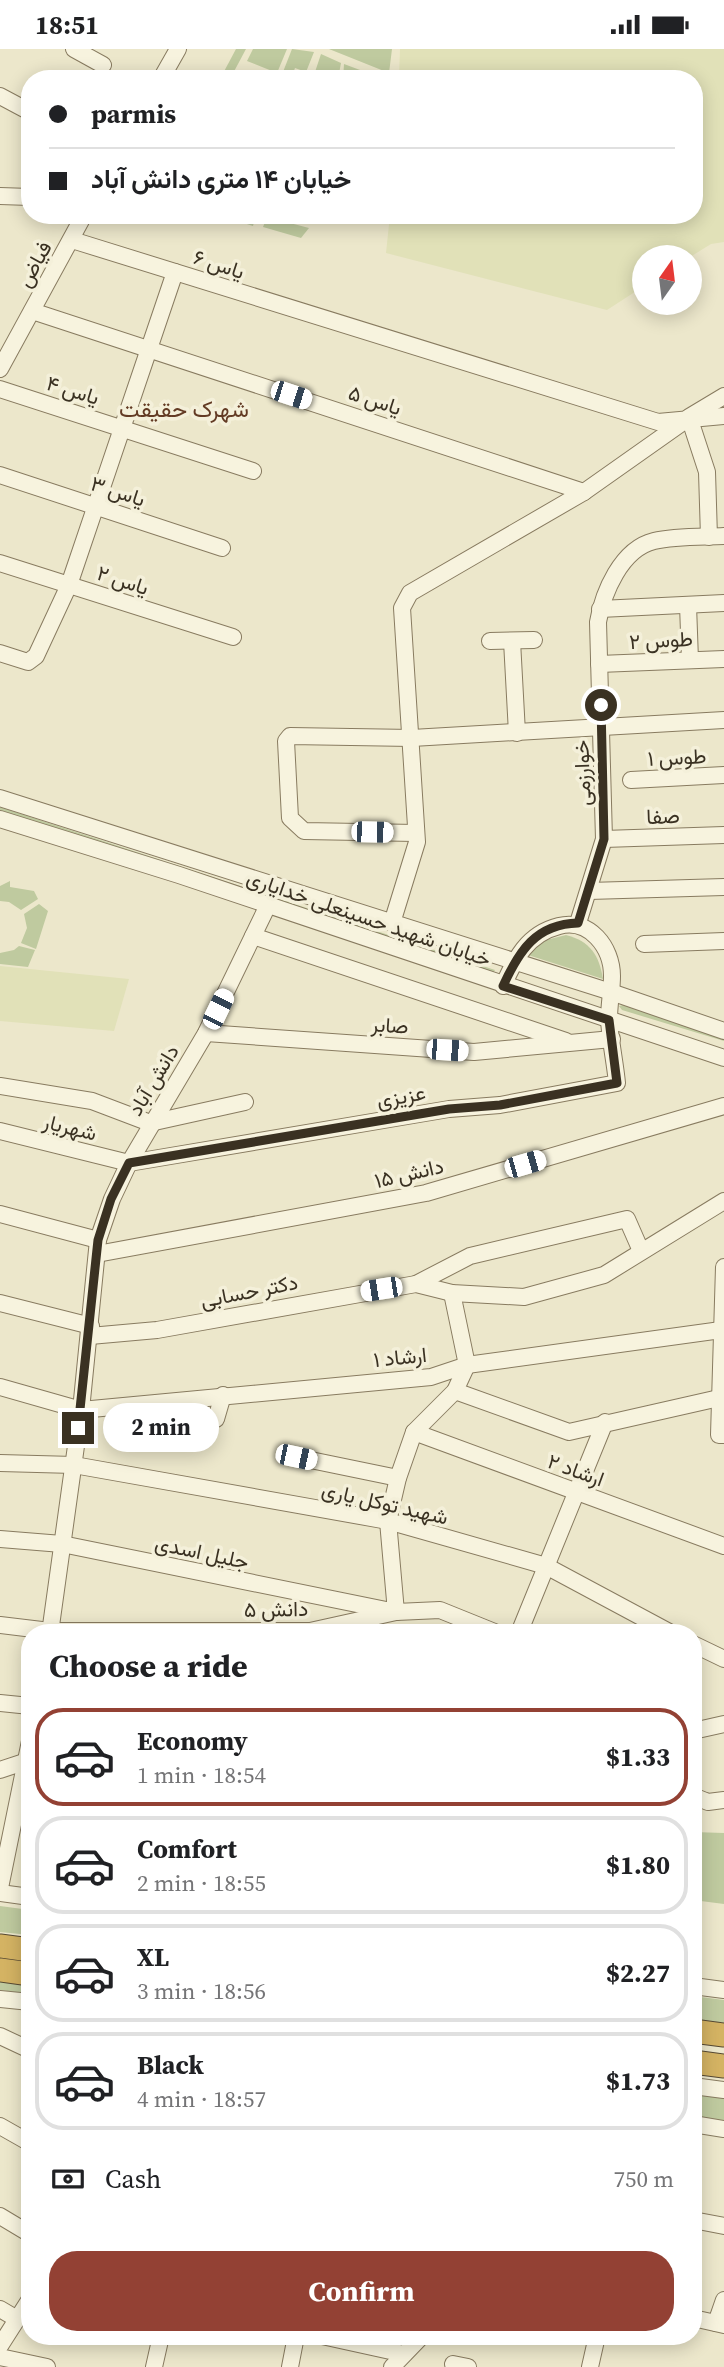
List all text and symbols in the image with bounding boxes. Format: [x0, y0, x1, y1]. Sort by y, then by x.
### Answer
text: 18:51 [35, 7, 99, 43]
text: parmis [91, 96, 176, 132]
text: خیابان ۱۴ متری دانش آباد [91, 161, 351, 197]
street label: فیاض [9, 236, 59, 292]
street label: یاس ۶ [190, 242, 248, 286]
north arrow [632, 245, 702, 315]
map controls [632, 245, 702, 315]
street label: یاس ۴ [43, 368, 103, 412]
street label: یاس ۵ [345, 378, 405, 422]
car [268, 379, 315, 411]
district label: شهرک حقیقت [119, 393, 249, 425]
street label: یاس ۳ [87, 469, 149, 513]
street label: یاس ۲ [93, 558, 153, 602]
street label: طوس ۲ [628, 624, 694, 656]
route start [585, 689, 617, 721]
street label: خوارزمی [566, 740, 598, 806]
street label: طوس ۱ [647, 741, 707, 773]
street label: صفا [646, 801, 680, 831]
car [351, 821, 394, 843]
street label: خیابان شهید حسینعلی خدایاری [243, 863, 495, 973]
car [200, 986, 237, 1032]
street label: صابر [369, 1009, 410, 1041]
car [426, 1038, 469, 1062]
street label: دانش آباد [120, 1039, 186, 1121]
street label: عزیزی [374, 1077, 428, 1115]
street label: شهریار [39, 1106, 100, 1148]
car [502, 1148, 549, 1180]
street label: دانش ۱۵ [372, 1151, 446, 1195]
street label: دکتر حسابی [198, 1267, 300, 1315]
car [359, 1275, 404, 1303]
street label: ارشاد ۱ [372, 1340, 428, 1374]
callout: 2 min [102, 1403, 218, 1453]
text: 2 min [131, 1411, 191, 1443]
route end [62, 1412, 94, 1444]
car [274, 1442, 319, 1472]
street label: ارشاد ۲ [544, 1446, 608, 1494]
street label: شهید توکل یاری [319, 1474, 451, 1532]
street label: جلیل اسدی [152, 1528, 252, 1576]
street label: دانش ۵ [244, 1594, 308, 1624]
text: Choose a ride [49, 1644, 248, 1688]
text: Economy [137, 1723, 248, 1759]
icon: car [53, 1726, 116, 1789]
text: $1.33 [606, 1739, 670, 1775]
text: 1 min · 18:54 [137, 1759, 266, 1791]
text: Comfort [137, 1831, 237, 1867]
icon: car [53, 1834, 116, 1897]
text: $1.80 [606, 1847, 670, 1883]
text: 2 min · 18:55 [137, 1867, 266, 1899]
text: XL [137, 1939, 169, 1975]
icon: car [53, 1942, 116, 2005]
text: $2.27 [606, 1955, 670, 1991]
text: 3 min · 18:56 [137, 1975, 266, 2007]
text: Black [137, 2047, 204, 2083]
icon: car [53, 2050, 116, 2113]
text: $1.73 [606, 2063, 670, 2099]
text: 4 min · 18:57 [137, 2083, 266, 2115]
icon: cash [49, 2160, 87, 2198]
text: Cash [105, 2161, 161, 2197]
text: 750 m [613, 2163, 674, 2195]
button: Confirm [49, 2251, 674, 2331]

